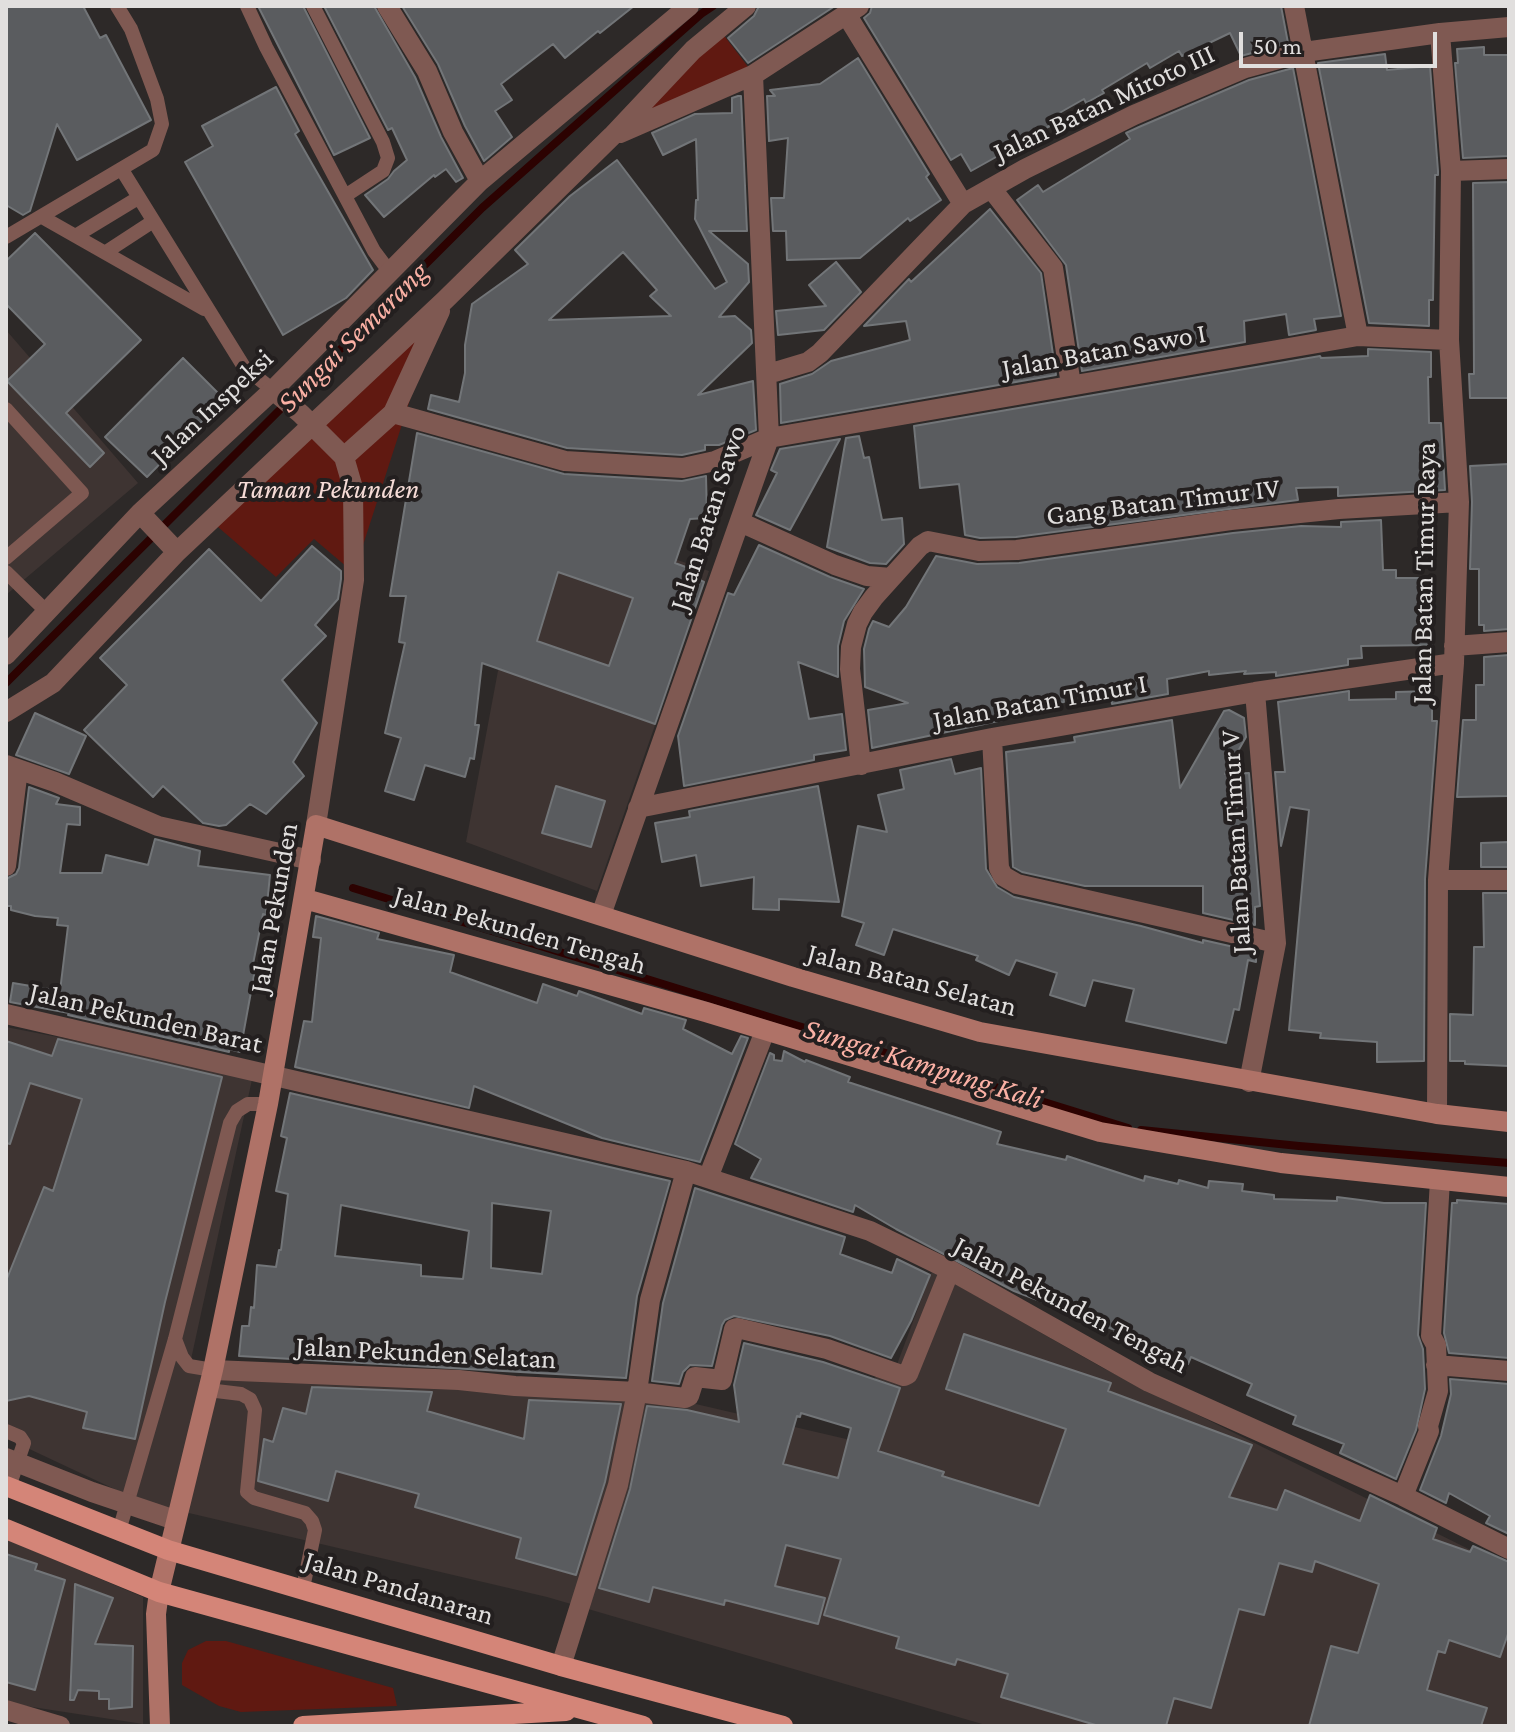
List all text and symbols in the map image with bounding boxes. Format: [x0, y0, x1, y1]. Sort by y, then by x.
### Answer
scale bar [1243, 16, 1441, 66]
text: 50 m [1253, 32, 1302, 59]
street label: Jalan Batan Miroto III [988, 37, 1220, 169]
water label: Sungai Semarang [270, 254, 436, 420]
street label: Jalan Batan Sawo I [999, 317, 1209, 385]
street label: Jalan Inspeksi [144, 342, 280, 472]
street label: Jalan Batan Sawo [662, 421, 754, 615]
street label: Jalan Batan Timur Raya [1405, 442, 1443, 704]
street label: Gang Batan Timur IV [1044, 471, 1282, 533]
park label: Taman Pekunden [237, 472, 419, 506]
street label: Jalan Batan Timur I [931, 667, 1149, 737]
street label: Jalan Batan Timur V [1213, 729, 1259, 955]
street label: Jalan Pekunden [242, 820, 306, 996]
street label: Jalan Pekunden Tengah [390, 878, 650, 982]
street label: Jalan Batan Selatan [804, 936, 1020, 1024]
street label: Jalan Pekunden Barat [26, 975, 266, 1061]
water label: Sungai Kampung Kali [799, 1011, 1047, 1117]
street label: Jalan Pekunden Tengah [948, 1229, 1194, 1381]
street label: Jalan Pekunden Selatan [295, 1329, 557, 1377]
street label: Jalan Pandanaran [300, 1543, 498, 1633]

